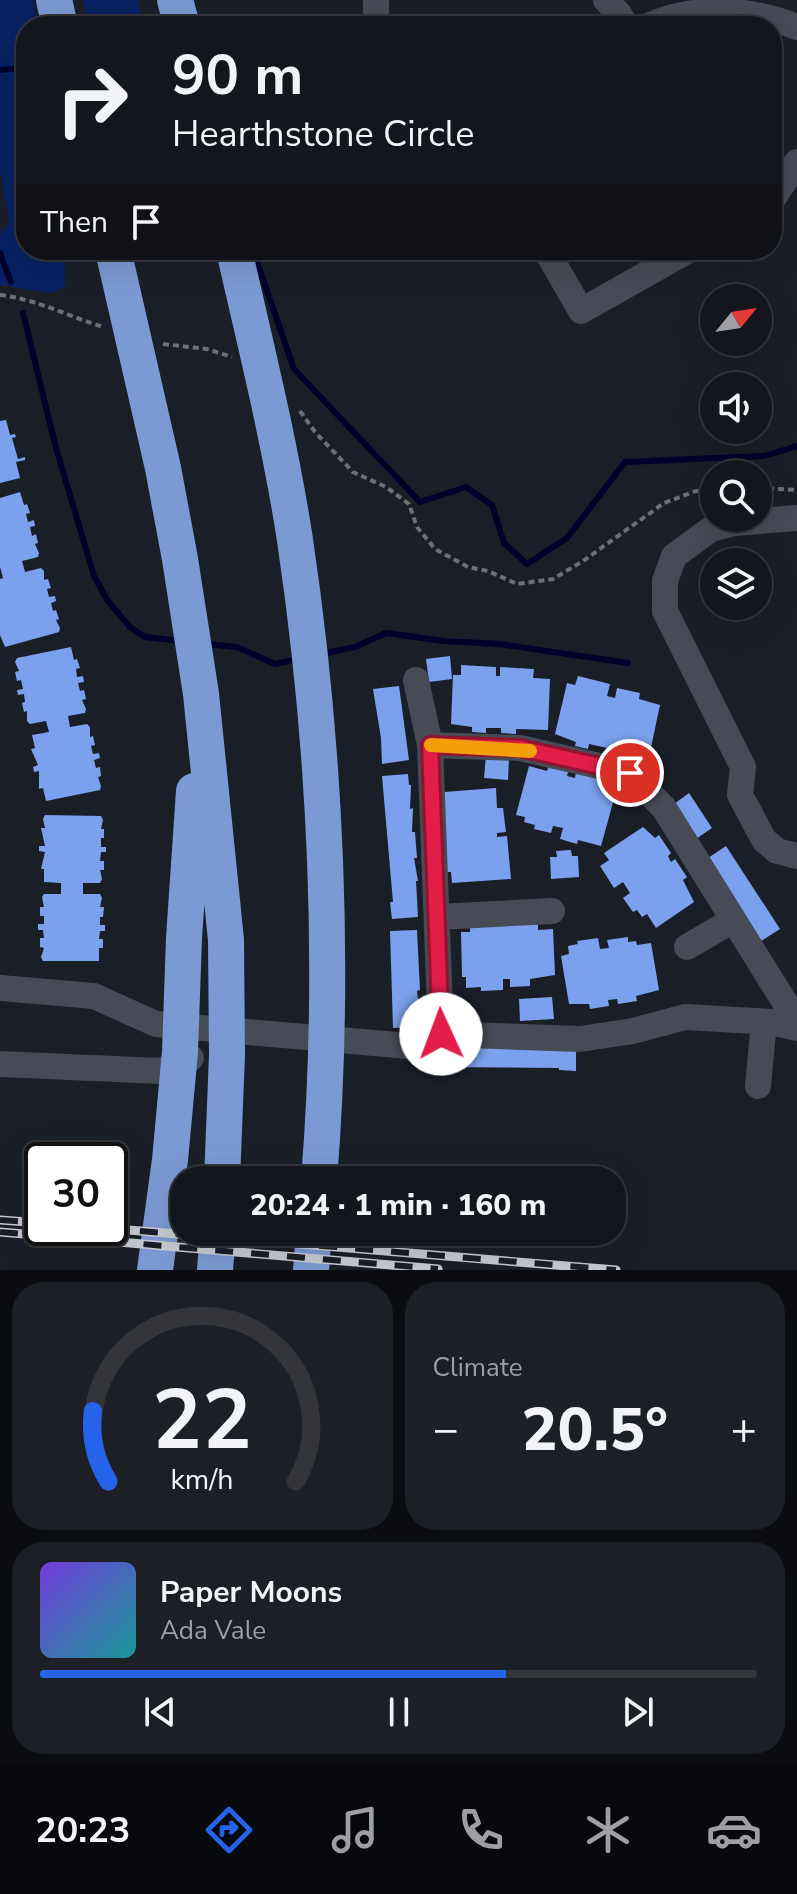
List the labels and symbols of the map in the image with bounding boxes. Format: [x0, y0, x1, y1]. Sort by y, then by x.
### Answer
north arrow [700, 284, 772, 356]
pin [596, 739, 664, 807]
position arrow [399, 992, 483, 1076]
speed limit sign: 30 [24, 1142, 128, 1246]

